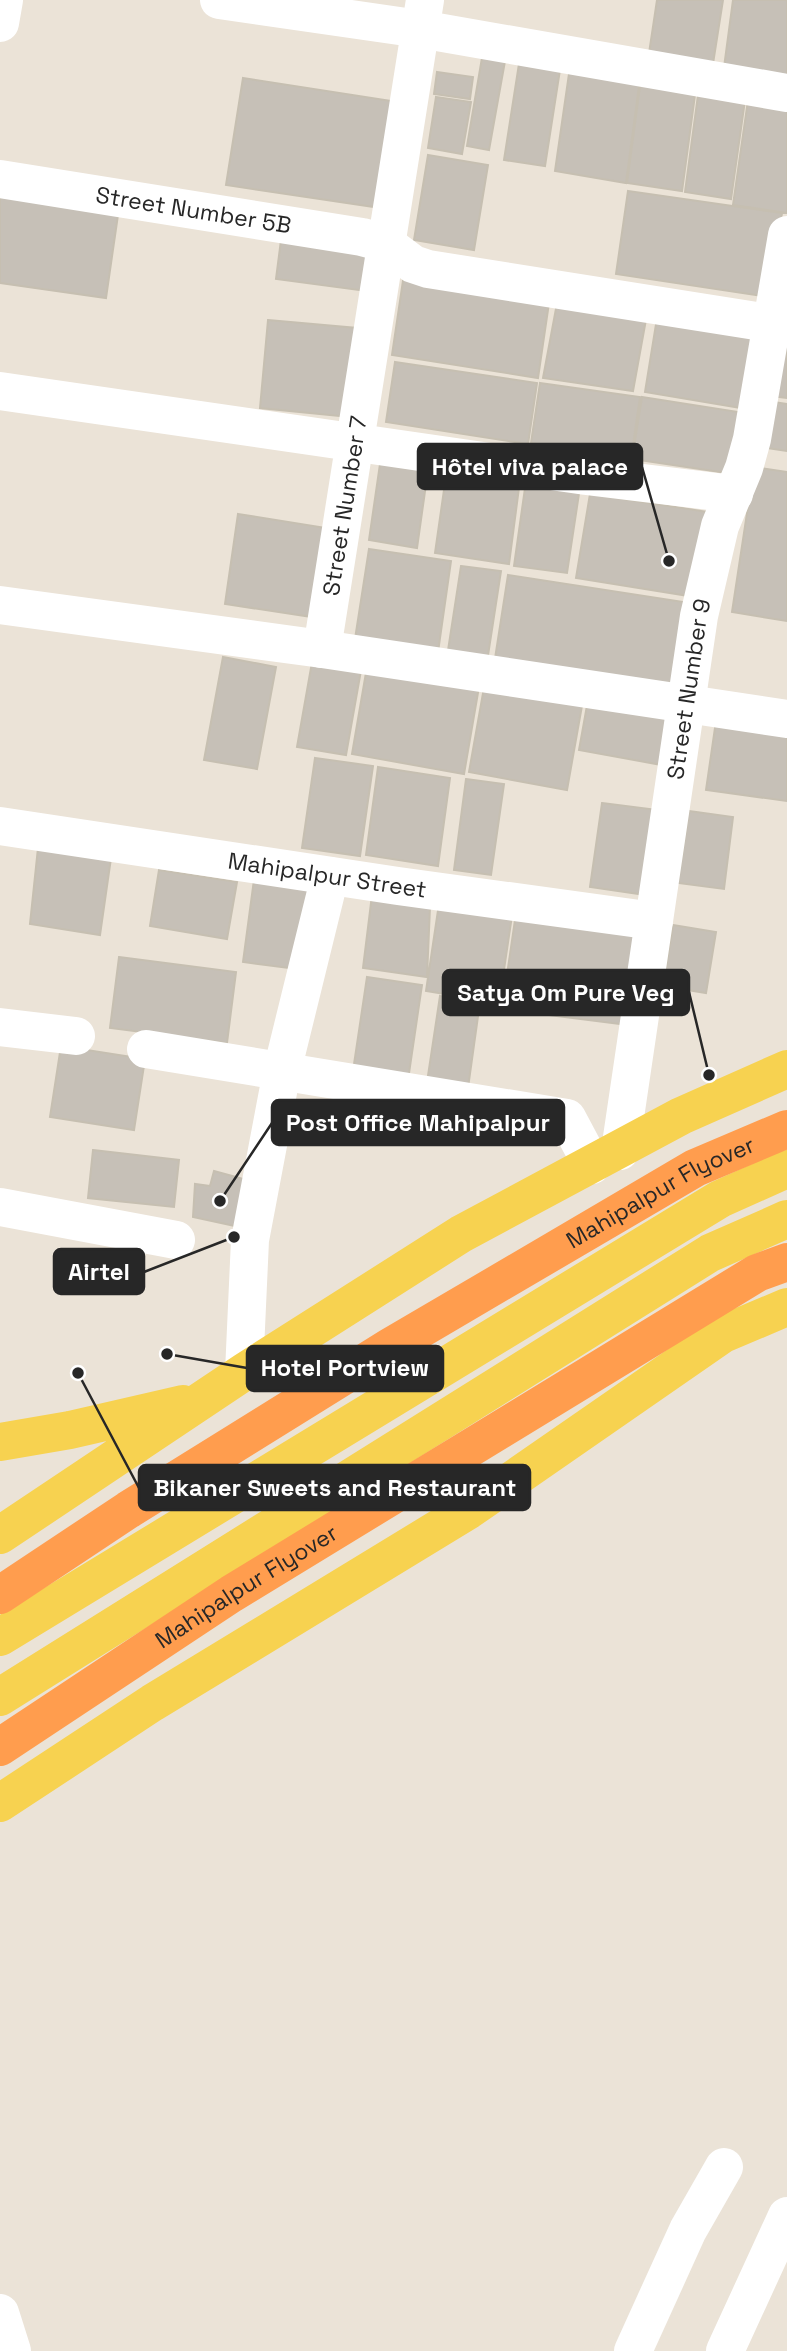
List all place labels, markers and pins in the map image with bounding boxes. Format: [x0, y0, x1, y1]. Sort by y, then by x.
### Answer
callout: Hôtel viva palace [418, 444, 642, 489]
callout: Satya Om Pure Veg [443, 970, 689, 1015]
callout: Post Office Mahipalpur [272, 1100, 564, 1145]
callout: Airtel [54, 1249, 144, 1294]
callout: Hotel Portview [247, 1346, 443, 1391]
callout: Bikaner Sweets and Restaurant [139, 1465, 530, 1510]

